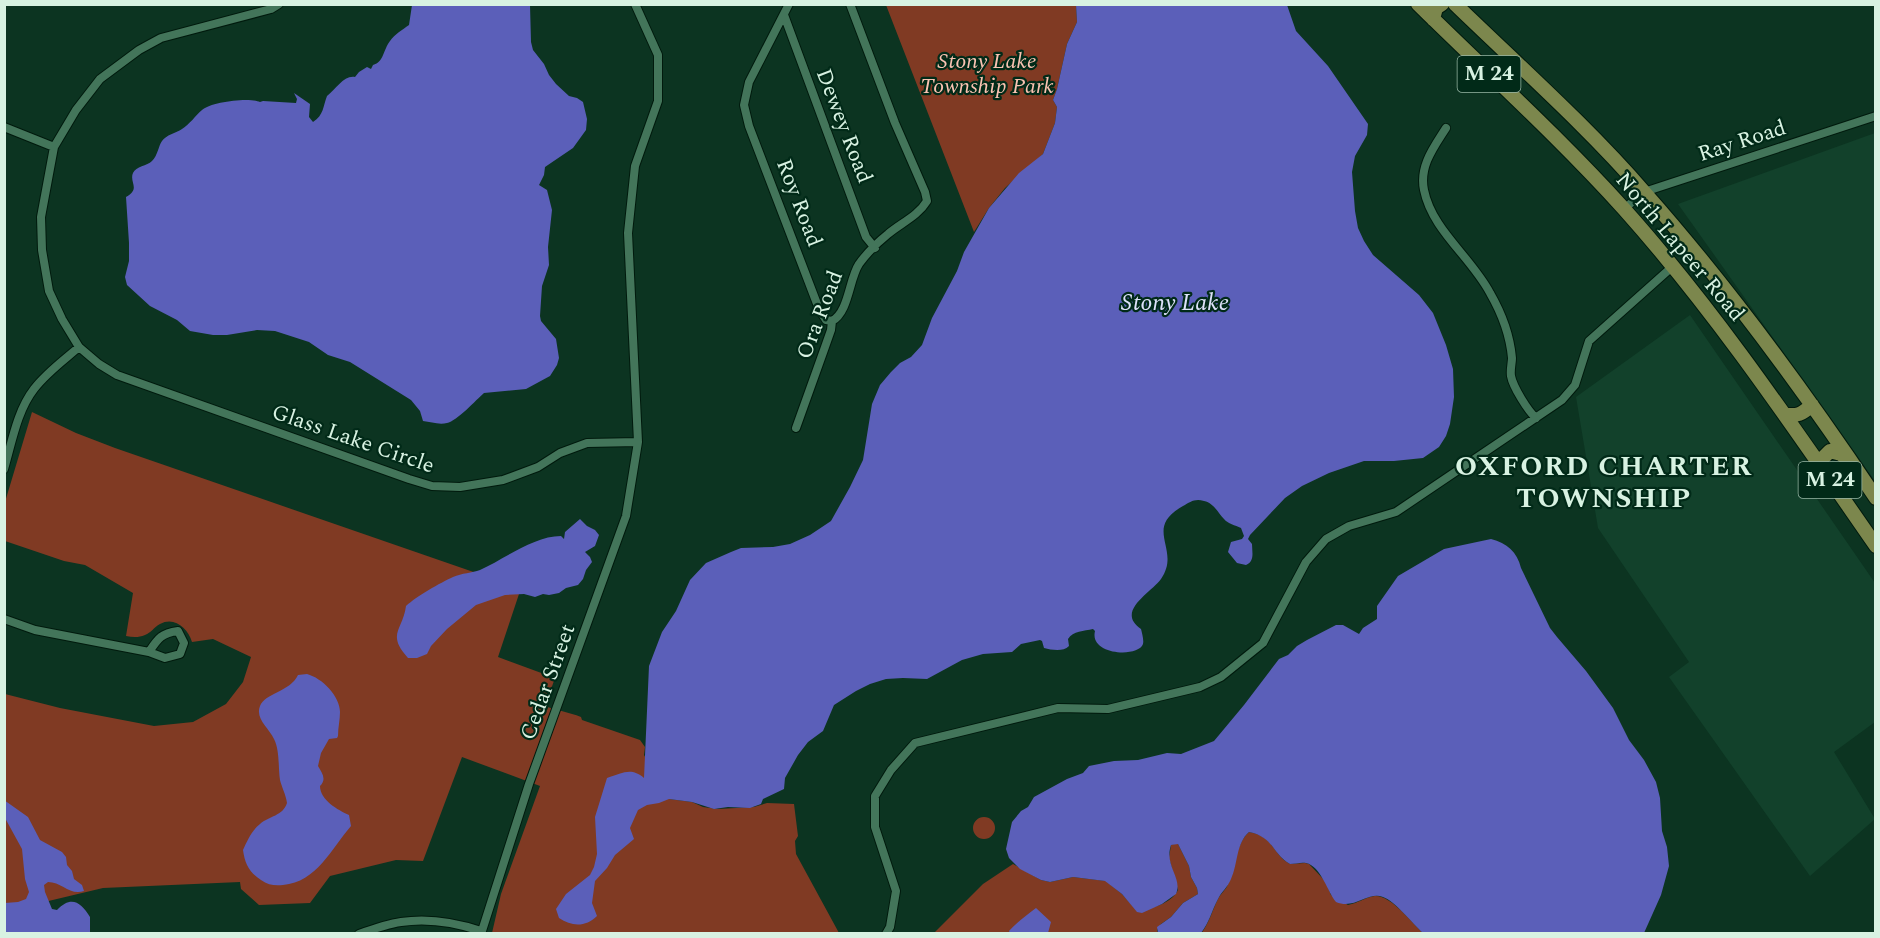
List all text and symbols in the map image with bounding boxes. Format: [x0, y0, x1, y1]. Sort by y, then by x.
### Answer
park label: Stony Lake Township Park [920, 45, 1054, 103]
road number: M 24 [1458, 56, 1520, 92]
street label: Dewey Road [807, 64, 881, 188]
street label: Ray Road [1694, 111, 1790, 171]
street label: Roy Road [767, 154, 831, 252]
street label: North Lapeer Road [1607, 165, 1753, 329]
street label: Ora Road [788, 266, 852, 364]
water label: Stony Lake [1121, 285, 1229, 321]
street label: Glass Lake Circle [267, 396, 439, 482]
district label: OXFORD CHARTER TOWNSHIP [1455, 445, 1753, 520]
road number: M 24 [1798, 462, 1862, 498]
street label: Cedar Street [512, 619, 584, 745]

